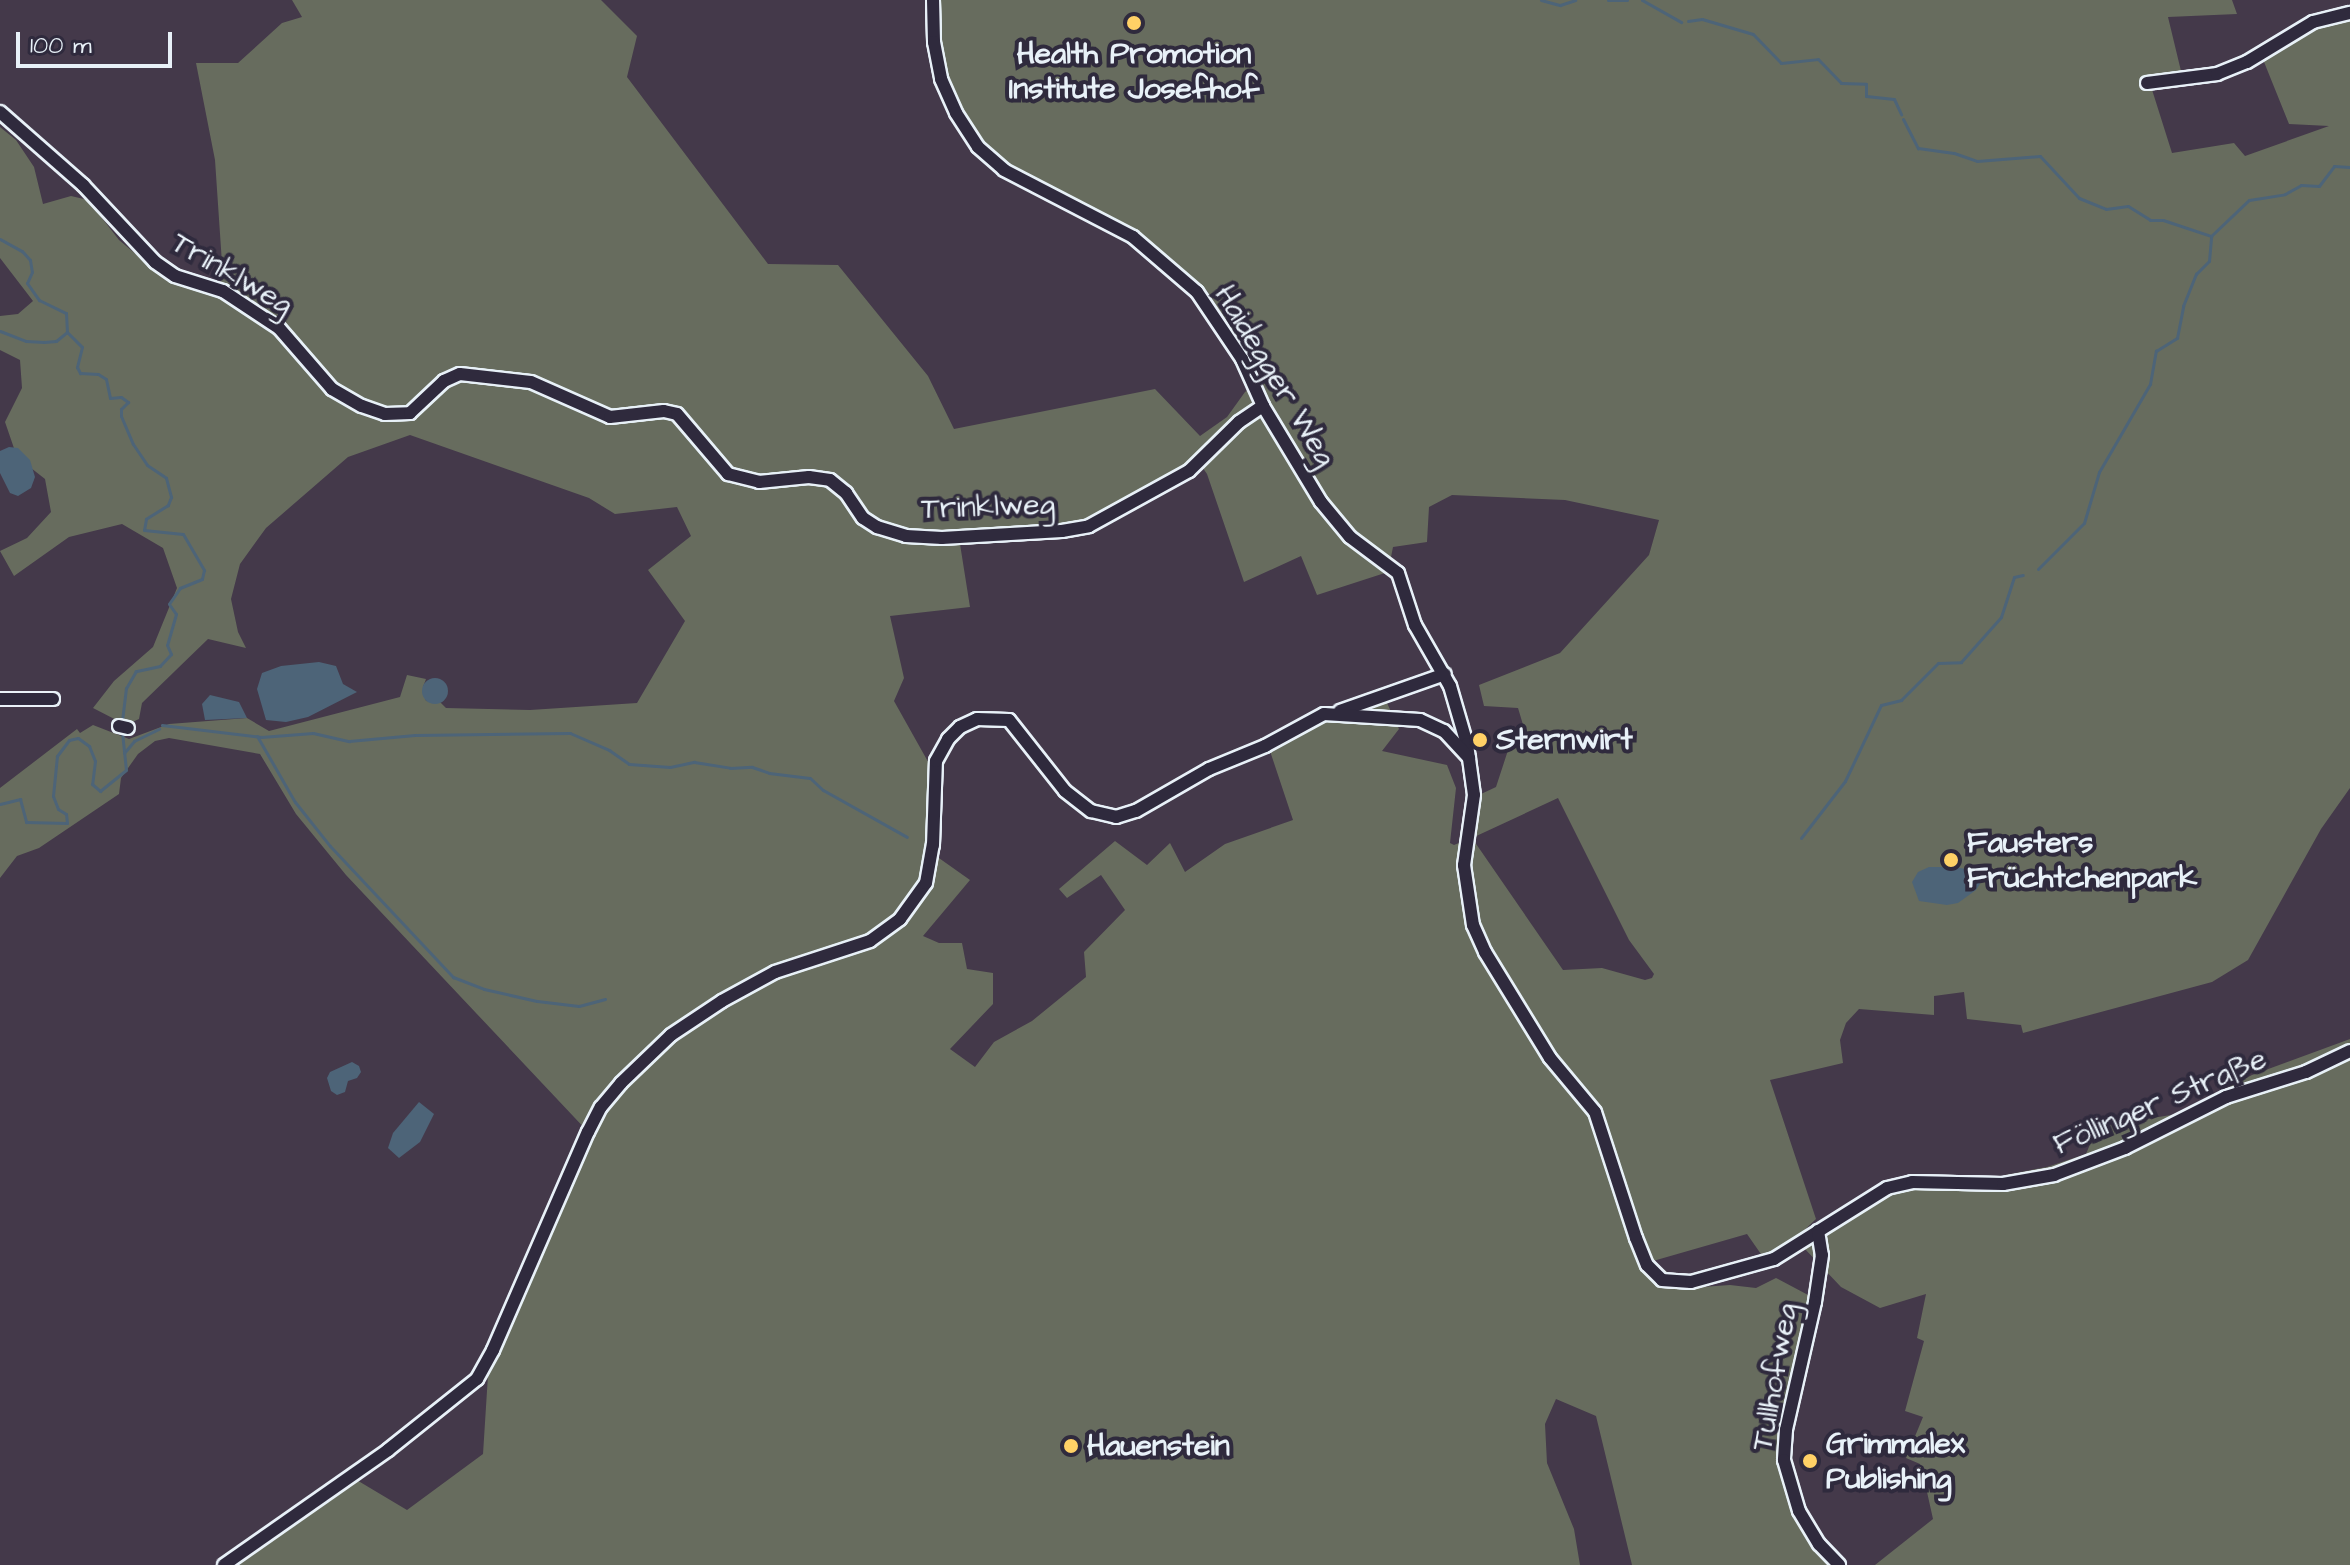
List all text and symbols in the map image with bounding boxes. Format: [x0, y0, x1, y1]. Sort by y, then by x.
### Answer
marker: Health Promotion Institute Josefhof [1125, 14, 1143, 32]
scale bar [20, 16, 176, 66]
text: 100 m [30, 29, 92, 63]
place label: Health Promotion Institute Josefhof [1009, 36, 1259, 106]
street label: Trinklweg [165, 225, 299, 323]
street label: Haidegger Weg [1207, 279, 1343, 473]
street label: Trinklweg [920, 487, 1056, 527]
place label: Sternwirt [1496, 722, 1633, 758]
marker: Sternwirt [1471, 731, 1489, 749]
place label: Fausters Früchtchenpark [1967, 825, 2198, 896]
marker: Fausters Früchtchenpark [1942, 851, 1960, 869]
street label: Föllinger Straße [2048, 1041, 2272, 1163]
street label: Tullhofweg [1744, 1301, 1806, 1453]
place label: Grimmalex Publishing [1826, 1426, 1965, 1496]
place label: Hauenstein [1087, 1428, 1230, 1464]
marker: Hauenstein [1062, 1437, 1080, 1455]
marker: Grimmalex Publishing [1801, 1452, 1819, 1470]

